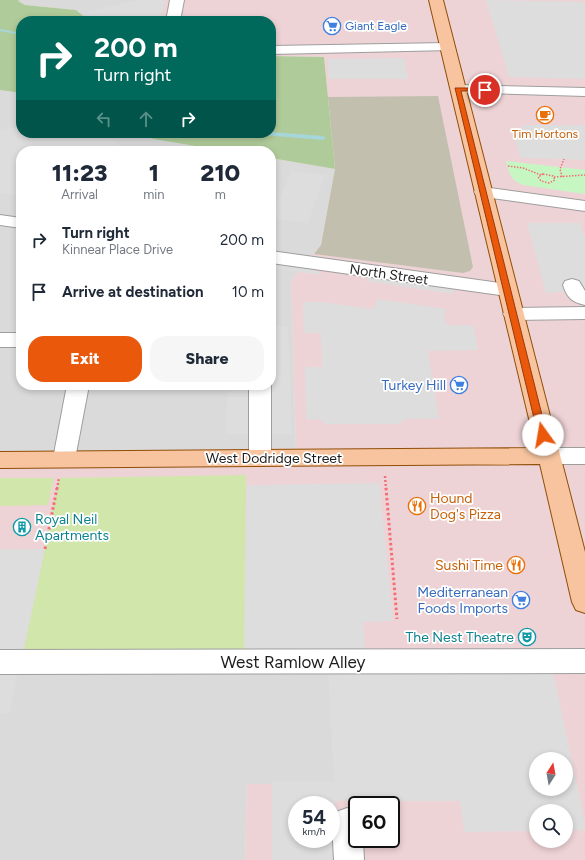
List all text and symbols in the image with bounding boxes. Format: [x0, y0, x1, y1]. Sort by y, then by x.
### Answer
supermarket icon: Giant Eagle [322, 16, 342, 36]
place label: Giant Eagle [345, 19, 407, 33]
text: 200 m [94, 30, 178, 64]
icon: right [28, 32, 80, 84]
text: Turn right [94, 64, 171, 86]
pin [468, 73, 502, 107]
icon: arrive [474, 79, 496, 101]
cafe icon: Tim Hortons [535, 105, 555, 125]
icon: left [93, 108, 115, 130]
icon: ahead [135, 108, 157, 130]
icon: right [177, 108, 199, 130]
place label: Tim Hortons [512, 127, 579, 141]
text: 11:23 [52, 158, 108, 187]
text: 1 [149, 158, 159, 187]
text: 210 [200, 158, 240, 187]
text: Arrival [61, 187, 98, 202]
text: min [143, 187, 165, 202]
text: m [215, 187, 226, 202]
text: Turn right [62, 224, 130, 242]
icon: right [28, 229, 50, 251]
text: 200 m [220, 231, 264, 249]
text: Kinnear Place Drive [62, 242, 173, 257]
street label: North Street [348, 261, 429, 288]
icon: arrive [28, 281, 50, 303]
text: Arrive at destination [62, 283, 203, 301]
text: 10 m [232, 283, 264, 301]
button: Exit [28, 336, 142, 382]
button: Share [150, 336, 264, 382]
supermarket icon: Turkey Hill [449, 375, 469, 395]
place label: Turkey Hill [382, 377, 446, 394]
position arrow [522, 414, 564, 456]
street label: West Dodridge Street [206, 450, 342, 467]
place label: Hound Dog's Pizza [430, 490, 501, 523]
restaurant icon: Hound Dog's Pizza [407, 496, 427, 516]
place label: Royal Neil Apartments [35, 511, 109, 544]
building icon: Royal Neil Apartments [12, 517, 32, 537]
restaurant icon: Sushi Time [506, 555, 526, 575]
place label: Sushi Time [435, 557, 503, 574]
place label: Mediterranean Foods Imports [417, 584, 508, 617]
supermarket icon: Mediterranean Foods Imports [511, 590, 531, 610]
theatre icon: The Nest Theatre [517, 627, 537, 647]
place label: The Nest Theatre [406, 629, 514, 646]
street label: West Ramlow Alley [220, 652, 366, 672]
north arrow [529, 752, 573, 796]
map controls [529, 752, 573, 848]
speed limit sign: 60 [348, 796, 400, 848]
button: search [529, 804, 573, 848]
text: 54 [302, 805, 326, 829]
text: km/h [303, 825, 325, 838]

